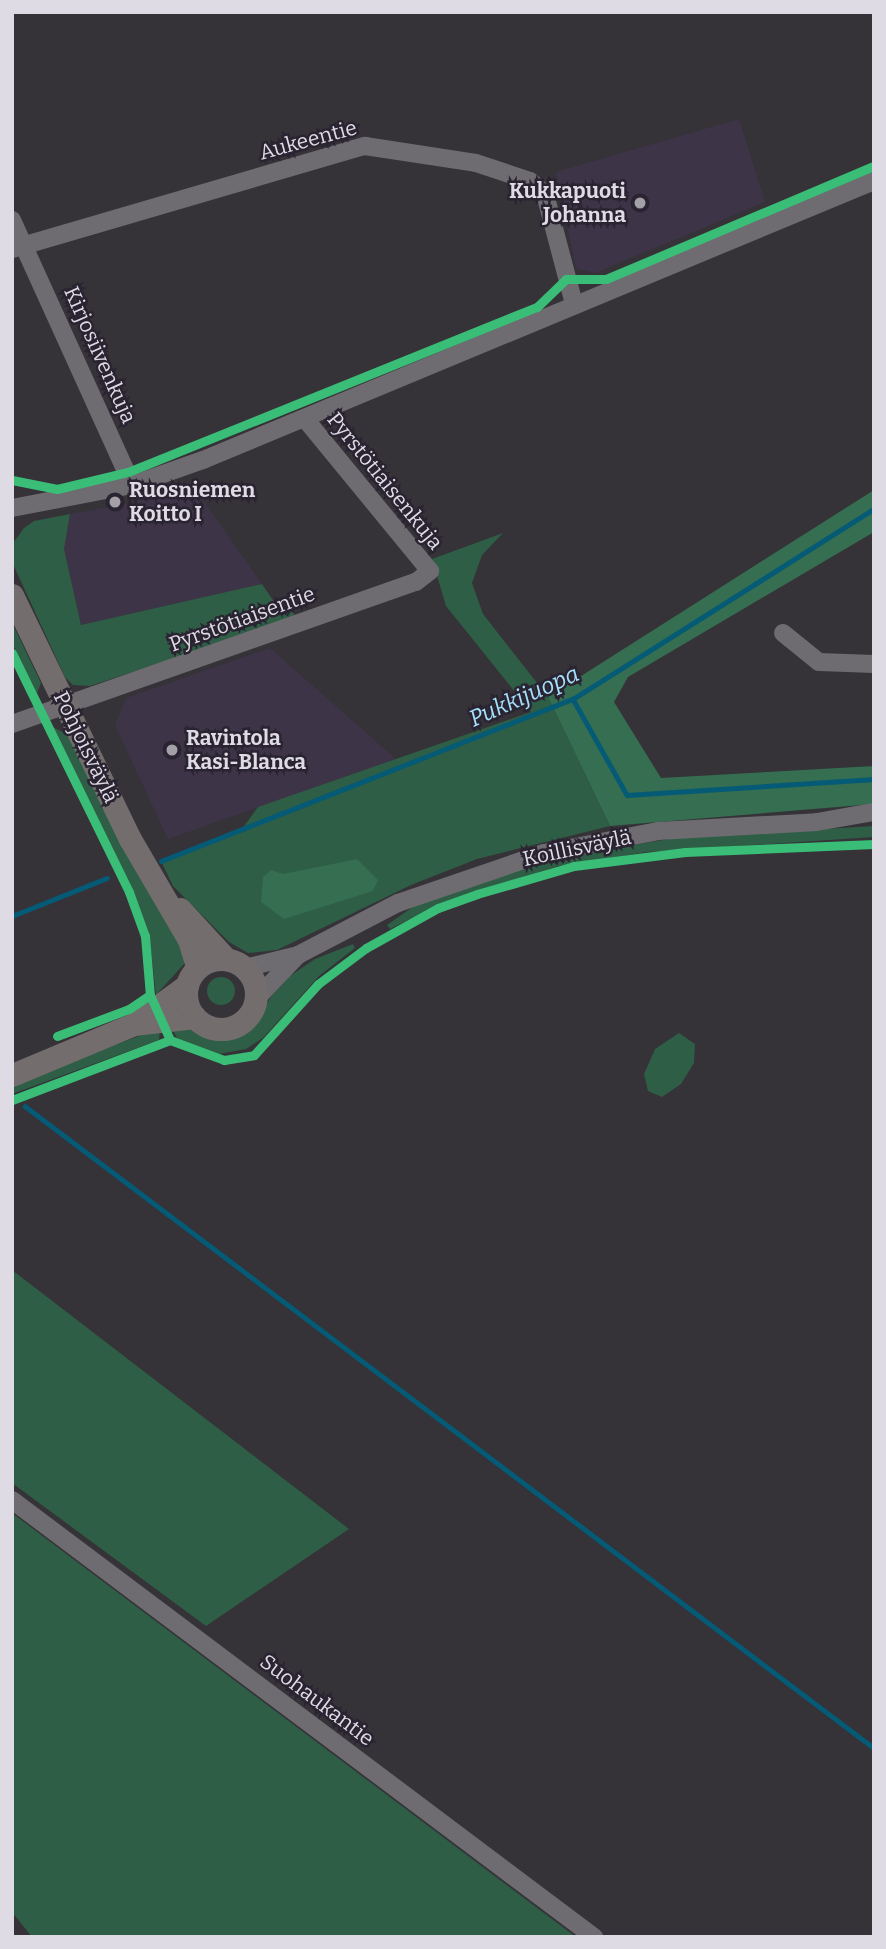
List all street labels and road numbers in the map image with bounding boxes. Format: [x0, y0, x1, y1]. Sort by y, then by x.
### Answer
street label: Aukeentie [256, 115, 360, 165]
street label: Kirjosiivenkuja [59, 283, 141, 427]
street label: Pyrstötiaisenkuja [322, 407, 448, 555]
street label: Pyrstötiaisentie [166, 581, 318, 657]
street label: Pohjoisväylä [48, 687, 124, 807]
street label: Koillisväylä [521, 824, 633, 872]
street label: Suohaukantie [255, 1649, 379, 1751]

